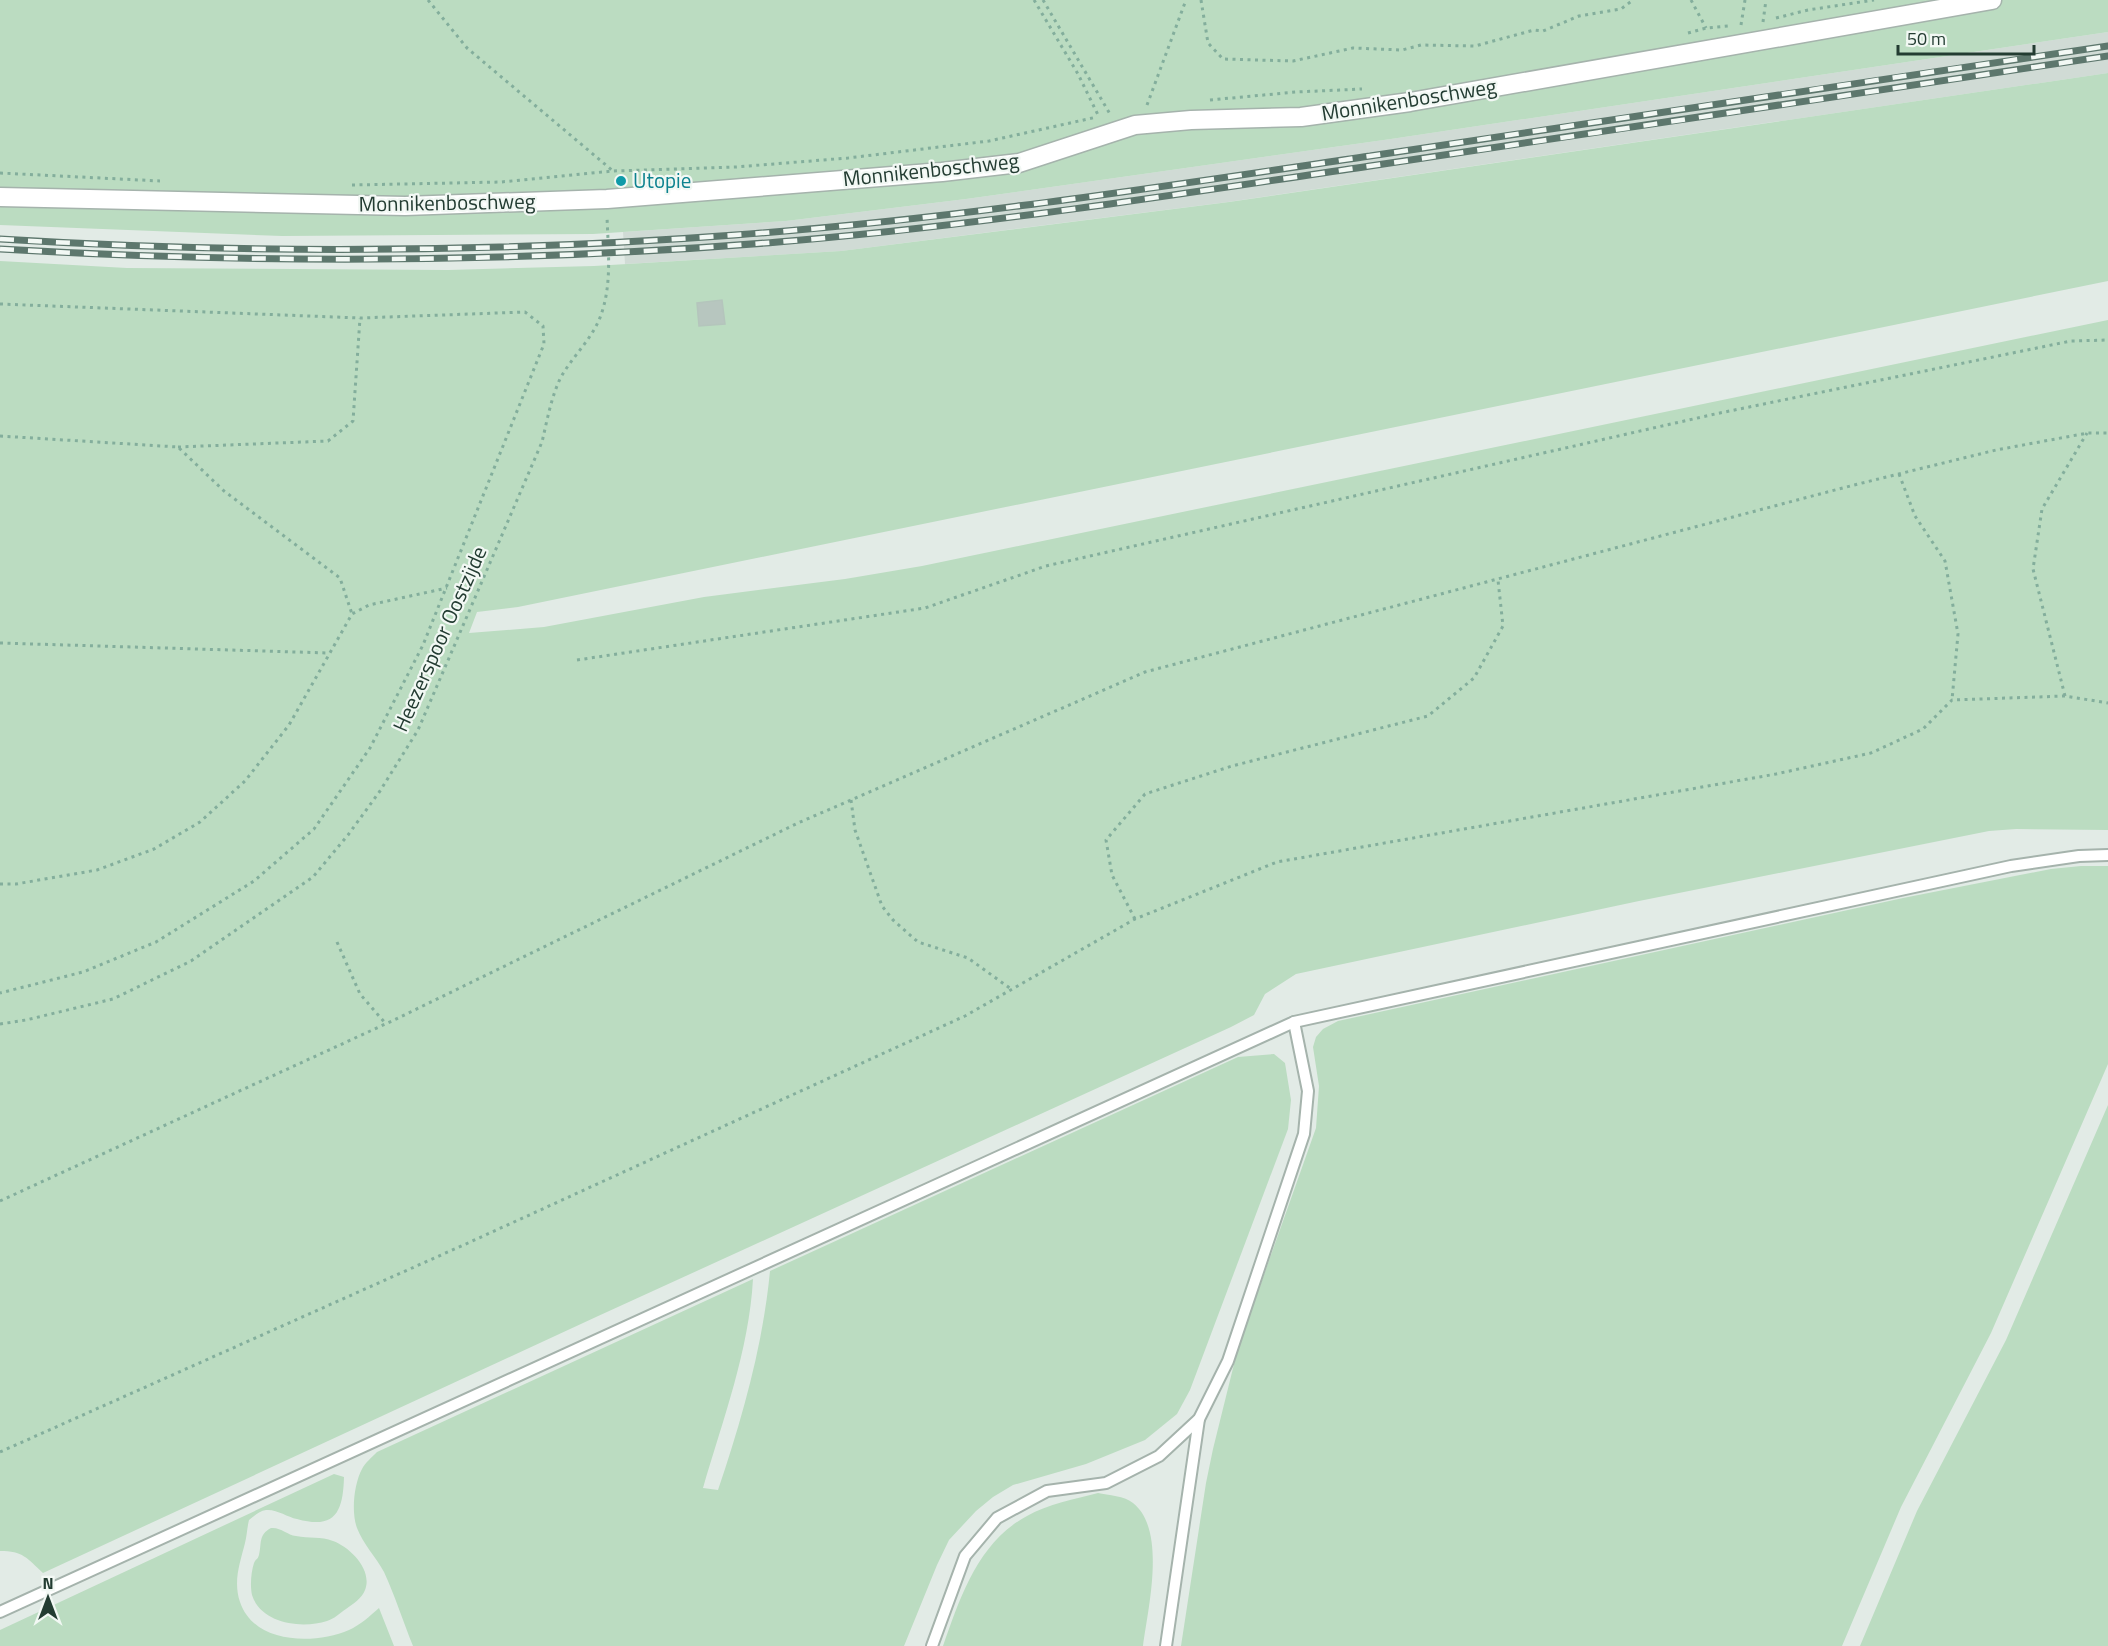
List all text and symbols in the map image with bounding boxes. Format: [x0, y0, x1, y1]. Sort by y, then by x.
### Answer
scale bar [1898, 18, 2034, 56]
text: 50 m [1907, 25, 1946, 52]
street label: Monnikenboschweg [1319, 69, 1499, 129]
street label: Monnikenboschweg [841, 144, 1021, 194]
place label: Utopie [633, 164, 691, 196]
marker: Utopie [614, 174, 628, 188]
street label: Monnikenboschweg [358, 184, 536, 220]
street label: Heezerspoor Oostzijde [384, 541, 494, 736]
north arrow [18, 1568, 78, 1628]
text: N [42, 1571, 54, 1595]

